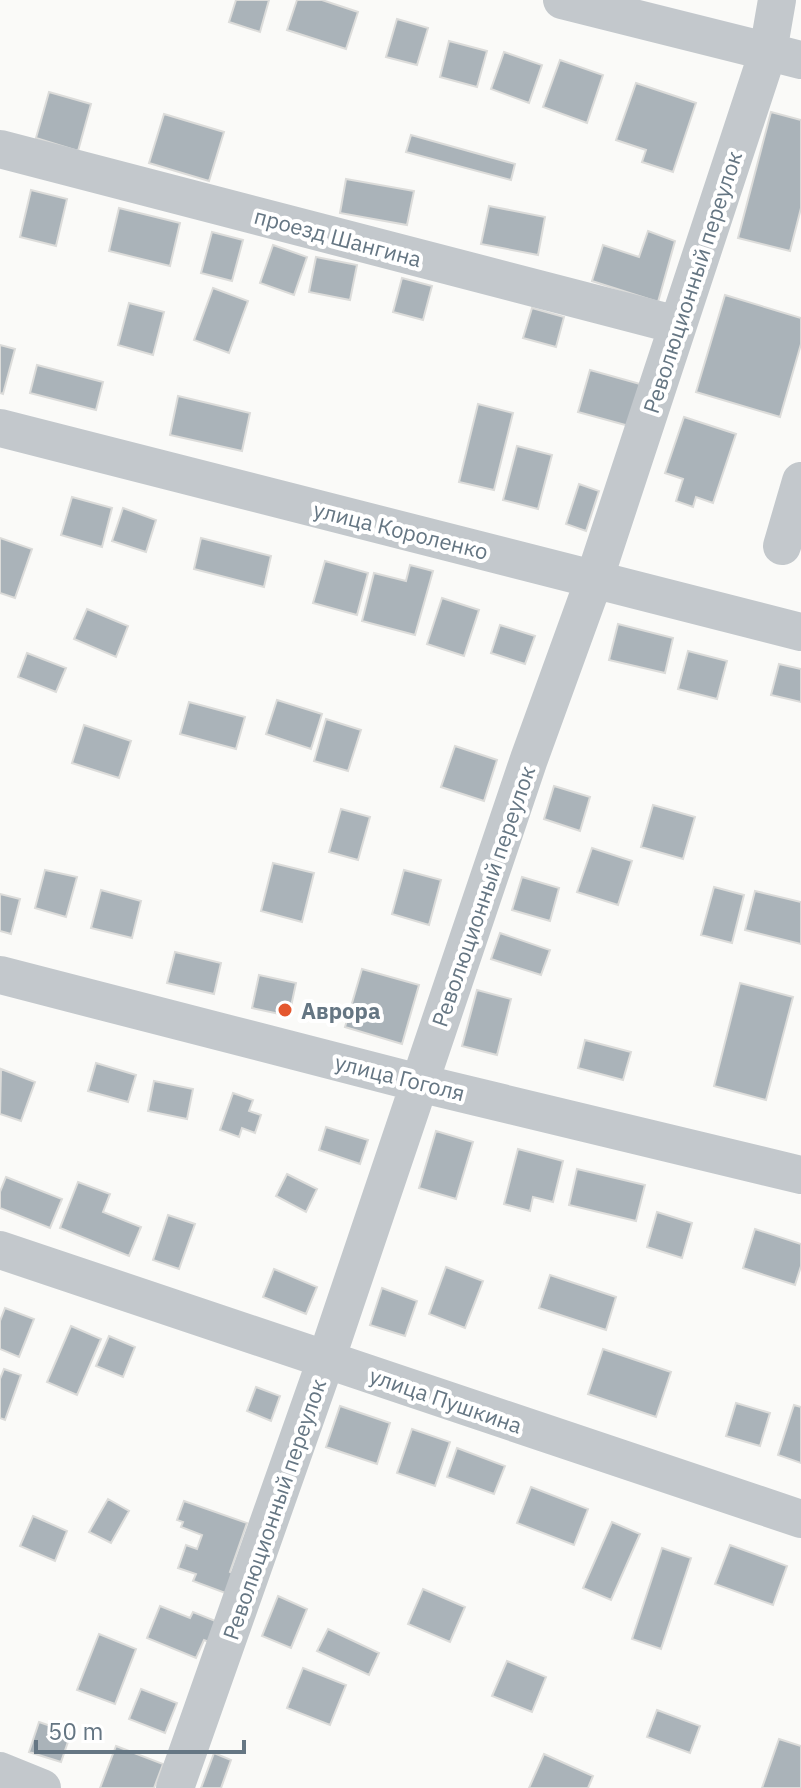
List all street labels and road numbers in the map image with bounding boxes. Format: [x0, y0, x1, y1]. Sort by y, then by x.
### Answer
street label: Революционный переулок [636, 147, 748, 417]
street label: проезд Шангина [251, 201, 425, 273]
street label: улица Короленко [311, 494, 491, 566]
street label: Революционный переулок [425, 762, 541, 1030]
street label: улица Гоголя [332, 1047, 468, 1107]
street label: улица Пушкина [366, 1360, 526, 1440]
street label: Революционный переулок [216, 1375, 332, 1643]

